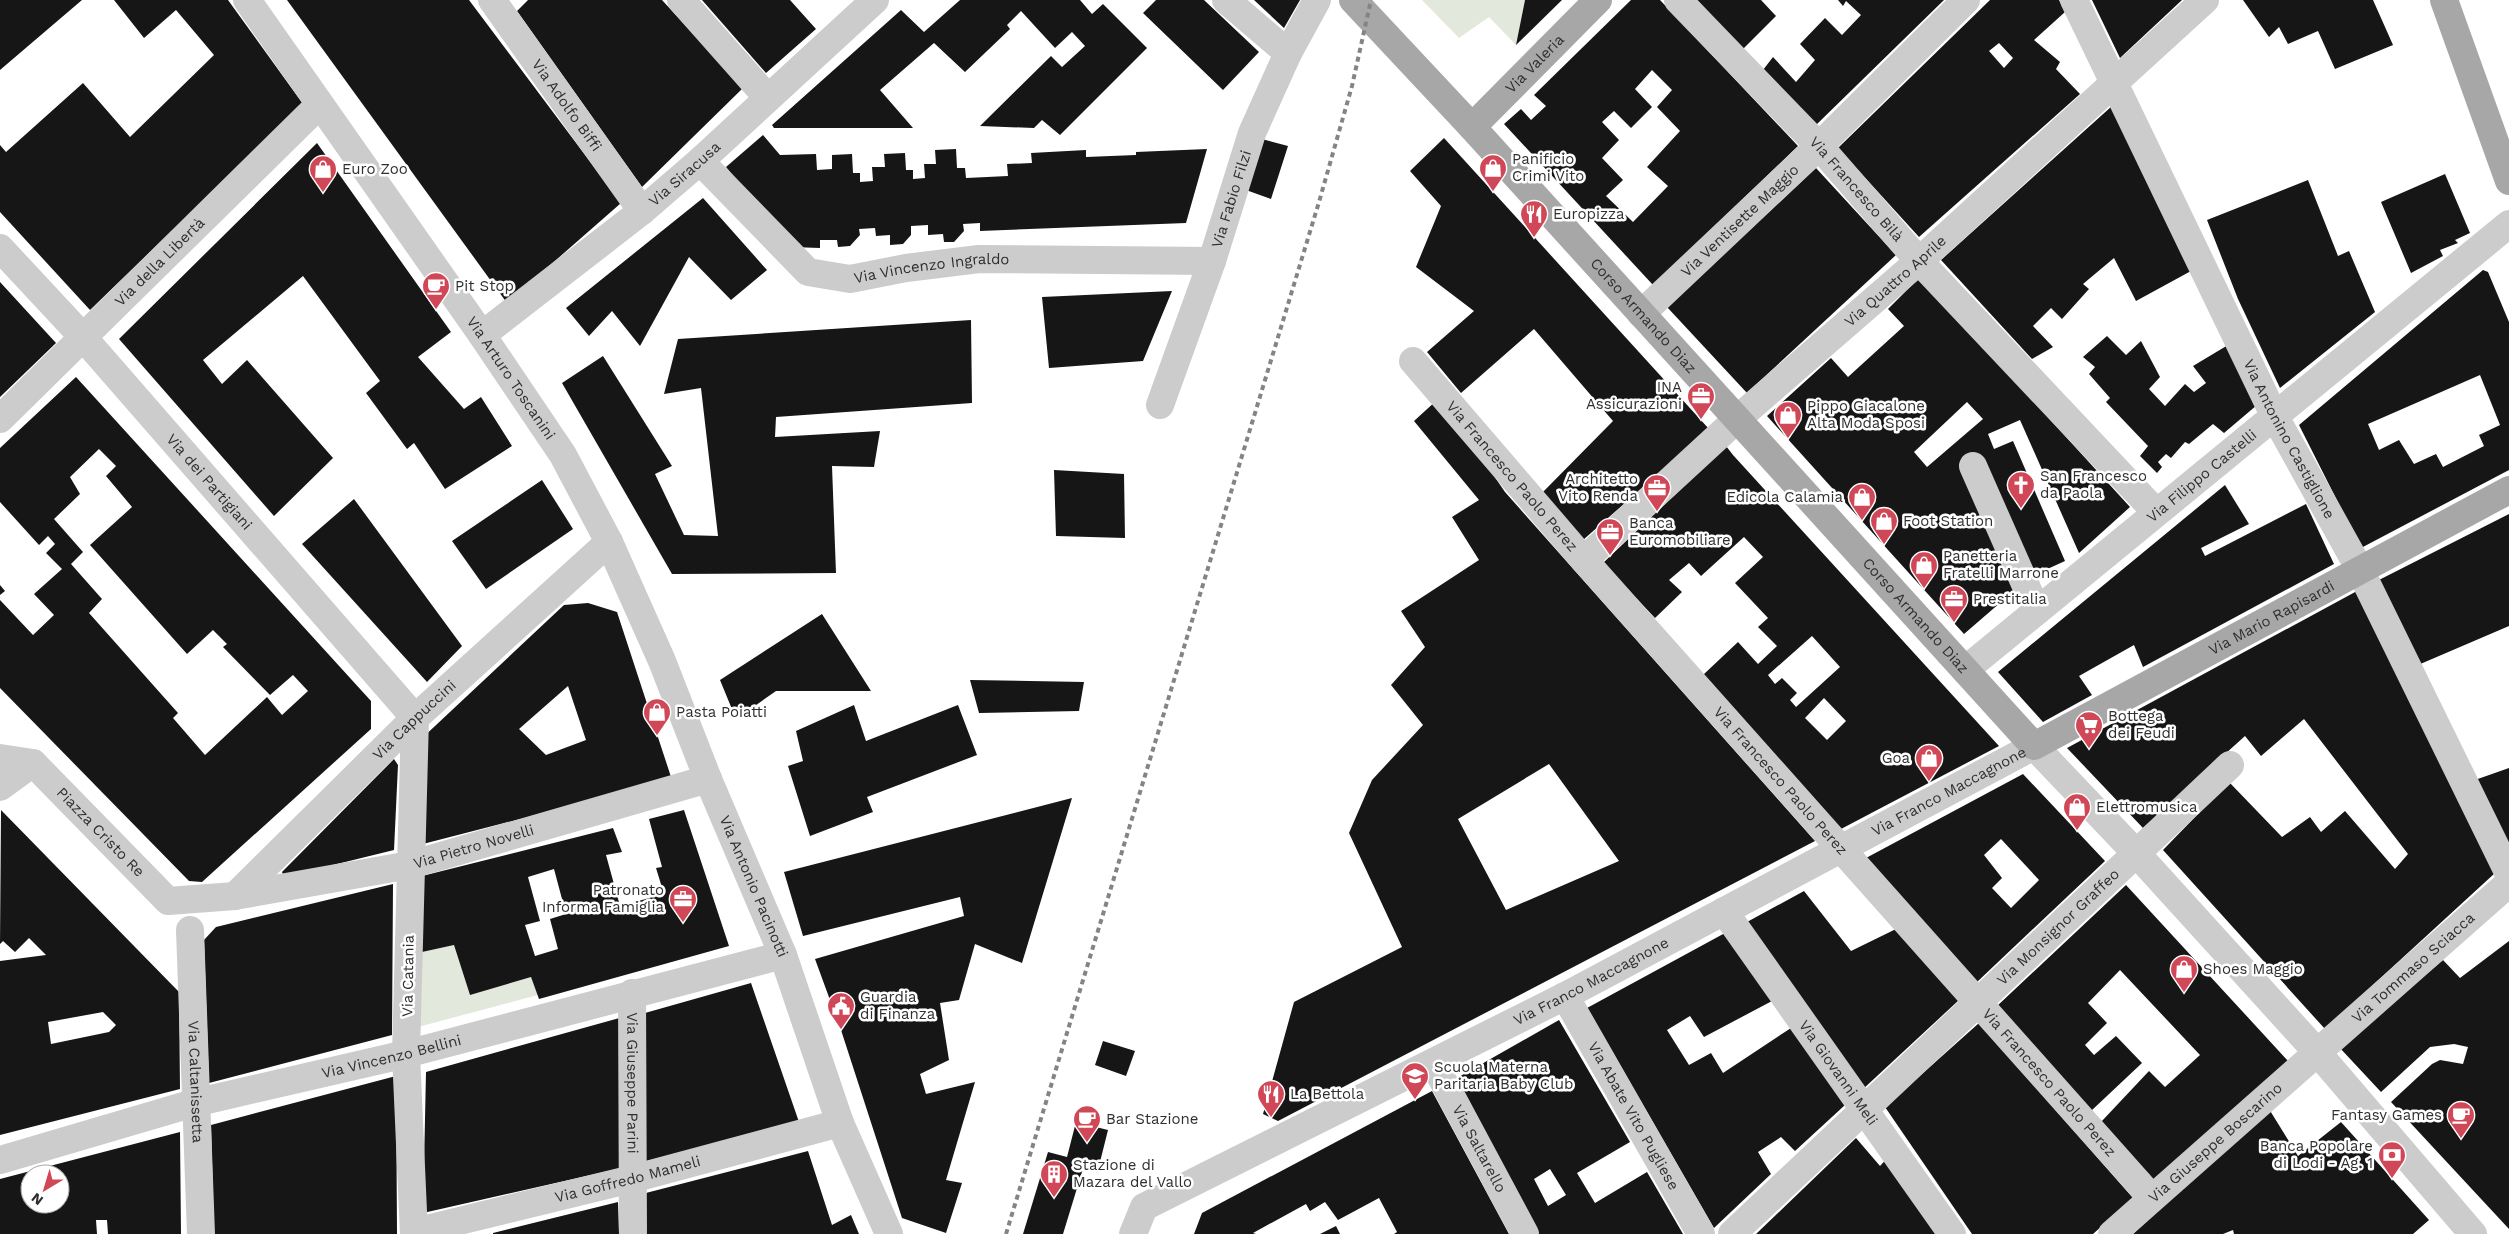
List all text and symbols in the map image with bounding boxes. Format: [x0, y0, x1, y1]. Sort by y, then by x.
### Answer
street label: Via Valeria [1502, 30, 1568, 97]
street label: Via Adolfo Biffi [528, 56, 606, 155]
street label: Via Francesco Bilà [1806, 133, 1907, 246]
street label: Via Siracusa [645, 137, 725, 210]
street label: Via Fabio Filzi [1208, 148, 1255, 250]
place label: Panificio Crimi Vito [1512, 150, 1584, 185]
shop icon: Panificio Crimi Vito [1478, 153, 1508, 192]
shop icon: Euro Zoo [308, 154, 338, 193]
place label: Euro Zoo [342, 160, 408, 178]
street label: Via Ventisette Maggio [1677, 161, 1803, 281]
restaurant icon: Europizza [1519, 199, 1549, 238]
place label: Europizza [1553, 205, 1625, 223]
street label: Via della Libertà [111, 213, 209, 310]
street label: Via Quattro Aprile [1841, 232, 1950, 331]
street label: Via Vincenzo Ingraldo [852, 250, 1010, 287]
street label: Corso Armando Diaz [1586, 254, 1700, 377]
cafe icon: Pit Stop [421, 271, 451, 310]
place label: Pit Stop [455, 277, 514, 295]
street label: Via Arturo Toscanini [463, 313, 559, 443]
street label: Via Antonino Castiglione [2240, 356, 2339, 522]
place label: INA Assicurazioni [1586, 378, 1682, 413]
office icon: INA Assicurazioni [1686, 381, 1716, 420]
street label: Via Francesco Paolo Perez [1443, 397, 1582, 555]
place label: Pippo Giacalone Alta Moda Sposi [1807, 397, 1925, 432]
shop icon: Pippo Giacalone Alta Moda Sposi [1773, 400, 1803, 439]
street label: Via Filippo Castelli [2143, 426, 2260, 526]
street label: Via dei Partigiani [163, 430, 256, 534]
place label: San Francesco da Paola [2040, 467, 2147, 502]
place label: Architetto Vito Renda [1558, 470, 1639, 505]
church icon: San Francesco da Paola [2006, 470, 2036, 509]
office icon: Architetto Vito Renda [1642, 473, 1672, 512]
shop icon: Edicola Calamia [1847, 482, 1877, 521]
place label: Edicola Calamia [1726, 488, 1843, 506]
shop icon: Foot Station [1869, 506, 1899, 545]
place label: Foot Station [1903, 512, 1993, 530]
place label: Banca Euromobiliare [1629, 514, 1731, 549]
office icon: Banca Euromobiliare [1595, 517, 1625, 556]
place label: Panetteria Fratelli Marrone [1943, 547, 2059, 582]
shop icon: Panetteria Fratelli Marrone [1909, 550, 1939, 589]
street label: Corso Armando Diaz [1859, 554, 1973, 677]
street label: Via Mario Rapisardi [2206, 577, 2338, 659]
office icon: Prestitalia [1939, 584, 1969, 623]
place label: Prestitalia [1973, 590, 2047, 608]
street label: Via Cappuccini [369, 676, 460, 764]
shop icon: Pasta Poiatti [642, 697, 672, 736]
place label: Pasta Poiatti [676, 703, 767, 721]
street label: Via Francesco Paolo Perez [1710, 703, 1851, 859]
place label: Bottega dei Feudi [2108, 707, 2175, 742]
supermarket icon: Bottega dei Feudi [2074, 710, 2104, 749]
street label: Via Franco Maccagnone [1868, 743, 2029, 840]
shop icon: Goa [1914, 743, 1944, 782]
place label: Goa [1882, 749, 1911, 767]
street label: Piazza Cristo Re [53, 784, 148, 881]
shop icon: Elettromusica [2062, 792, 2092, 831]
place label: Elettromusica [2096, 798, 2198, 816]
street label: Via Antonio Pacinotti [716, 813, 792, 960]
street label: Via Pietro Novelli [411, 821, 536, 873]
street label: Via Monsignor Graffeo [1993, 865, 2123, 989]
place label: Patronato Informa Famiglia [542, 881, 665, 916]
office icon: Patronato Informa Famiglia [668, 884, 698, 923]
street label: Via Tommaso Sciacca [2348, 908, 2479, 1027]
street label: Via Franco Maccagnone [1511, 933, 1672, 1029]
street label: Via Catania [398, 934, 418, 1017]
shop icon: Shoes Maggio [2169, 954, 2199, 993]
place label: Shoes Maggio [2203, 960, 2303, 978]
place label: Guardia di Finanza [860, 988, 936, 1023]
public building icon: Guardia di Finanza [826, 991, 856, 1030]
street label: Via Francesco Paolo Perez [1978, 1005, 2120, 1160]
street label: Via Giuseppe Parini [623, 1012, 642, 1154]
street label: Via Giovanni Meli [1795, 1017, 1881, 1129]
street label: Via Caltanissetta [184, 1020, 207, 1144]
street label: Via Vincenzo Bellini [320, 1031, 463, 1082]
street label: Via Abate Vito Pugliese [1584, 1038, 1683, 1193]
place label: Scuola Materna Paritaria Baby Club [1434, 1058, 1573, 1093]
school or university icon: Scuola Materna Paritaria Baby Club [1400, 1061, 1430, 1100]
restaurant icon: La Bettola [1256, 1079, 1286, 1118]
street label: Via Giuseppe Boscarino [2145, 1079, 2286, 1206]
place label: La Bettola [1290, 1085, 1365, 1103]
cafe icon: Fantasy Games [2446, 1100, 2476, 1139]
street label: Via Saltarello [1449, 1102, 1510, 1196]
cafe icon: Bar Stazione [1072, 1104, 1102, 1143]
place label: Fantasy Games [2331, 1106, 2442, 1124]
place label: Bar Stazione [1106, 1110, 1199, 1128]
place label: Banca Popolare di Lodi - Ag. 1 [2260, 1137, 2373, 1172]
bank icon: Banca Popolare di Lodi - Ag. 1 [2377, 1140, 2407, 1179]
street label: Via Goffredo Mameli [553, 1152, 702, 1206]
place label: Stazione di Mazara del Vallo [1073, 1156, 1192, 1191]
building icon: Stazione di Mazara del Vallo [1039, 1159, 1069, 1198]
north arrow [20, 1164, 70, 1214]
text: N [28, 1190, 46, 1209]

